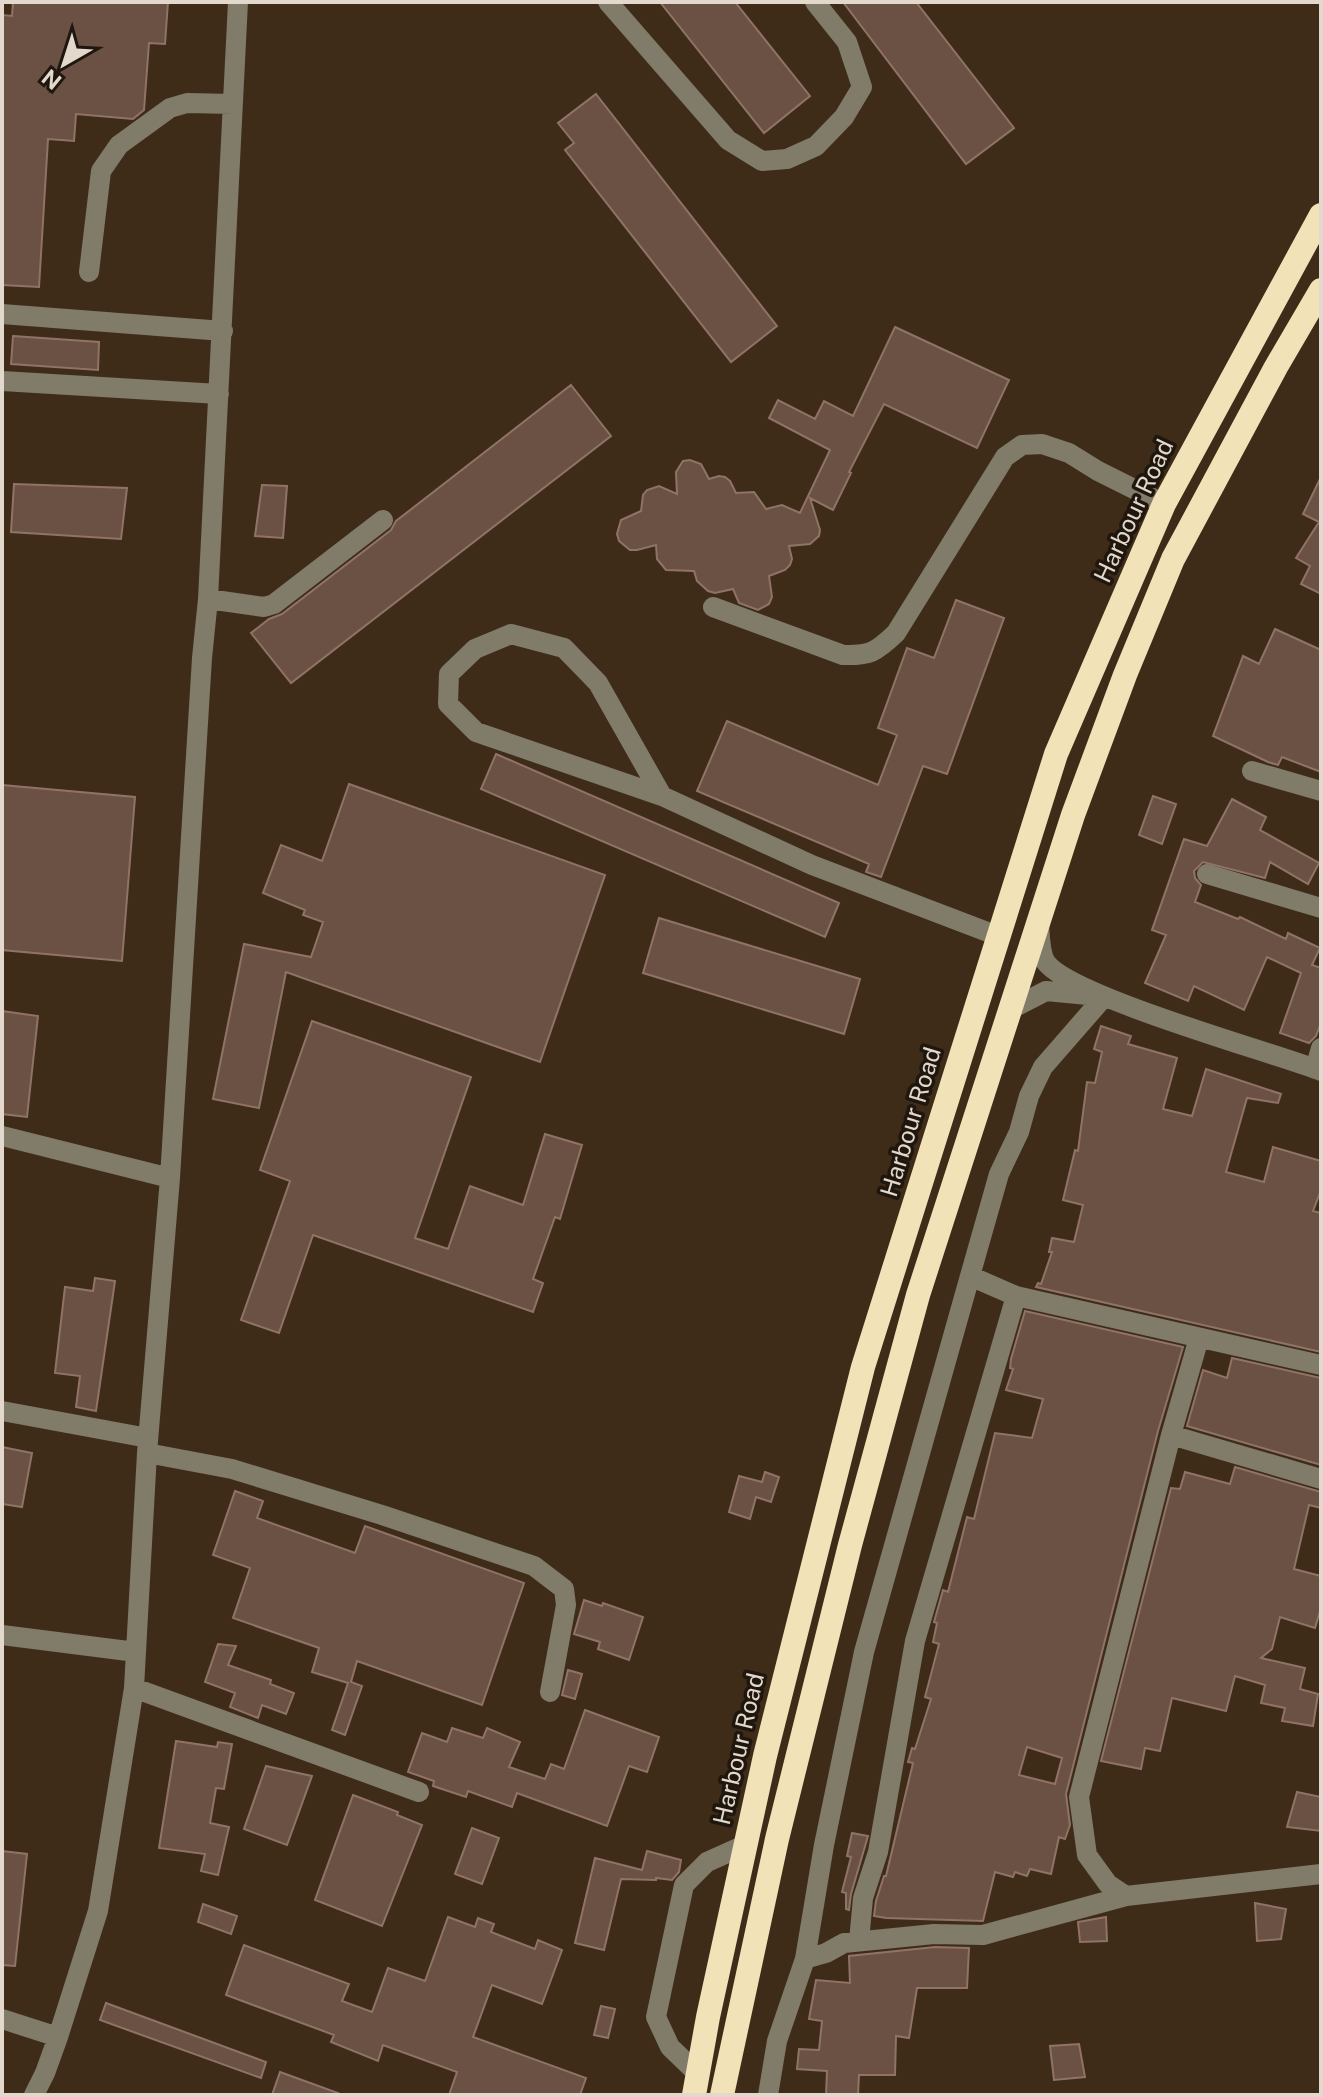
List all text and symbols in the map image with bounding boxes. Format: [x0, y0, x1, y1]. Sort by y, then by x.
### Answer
north arrow [24, 24, 104, 104]
text: N [37, 64, 66, 95]
street label: Harbour Road [1088, 434, 1179, 587]
street label: Harbour Road [874, 1044, 946, 1200]
street label: Harbour Road [707, 1670, 769, 1827]

